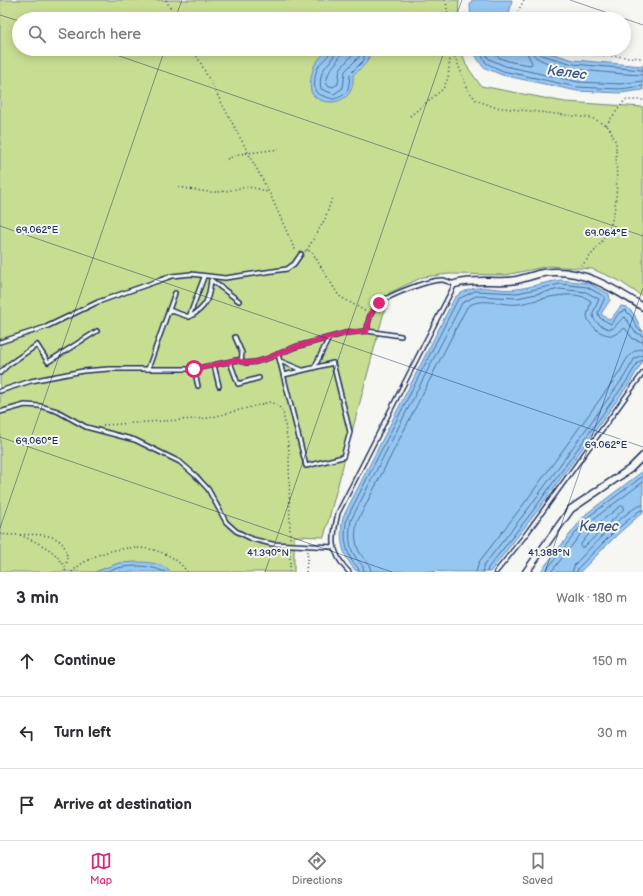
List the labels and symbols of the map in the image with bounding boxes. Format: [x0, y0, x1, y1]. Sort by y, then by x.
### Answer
water label: Келес [546, 62, 588, 83]
text: 69.062°E [16, 224, 59, 236]
text: 69.064°E [585, 227, 628, 239]
route end [370, 294, 388, 312]
route start [185, 360, 203, 378]
text: 69.060°E [16, 435, 59, 447]
text: 69.062°E [585, 439, 628, 451]
water label: Келес [579, 518, 619, 535]
text: 41.390°N [247, 547, 289, 559]
text: 41.388°N [528, 547, 570, 559]

